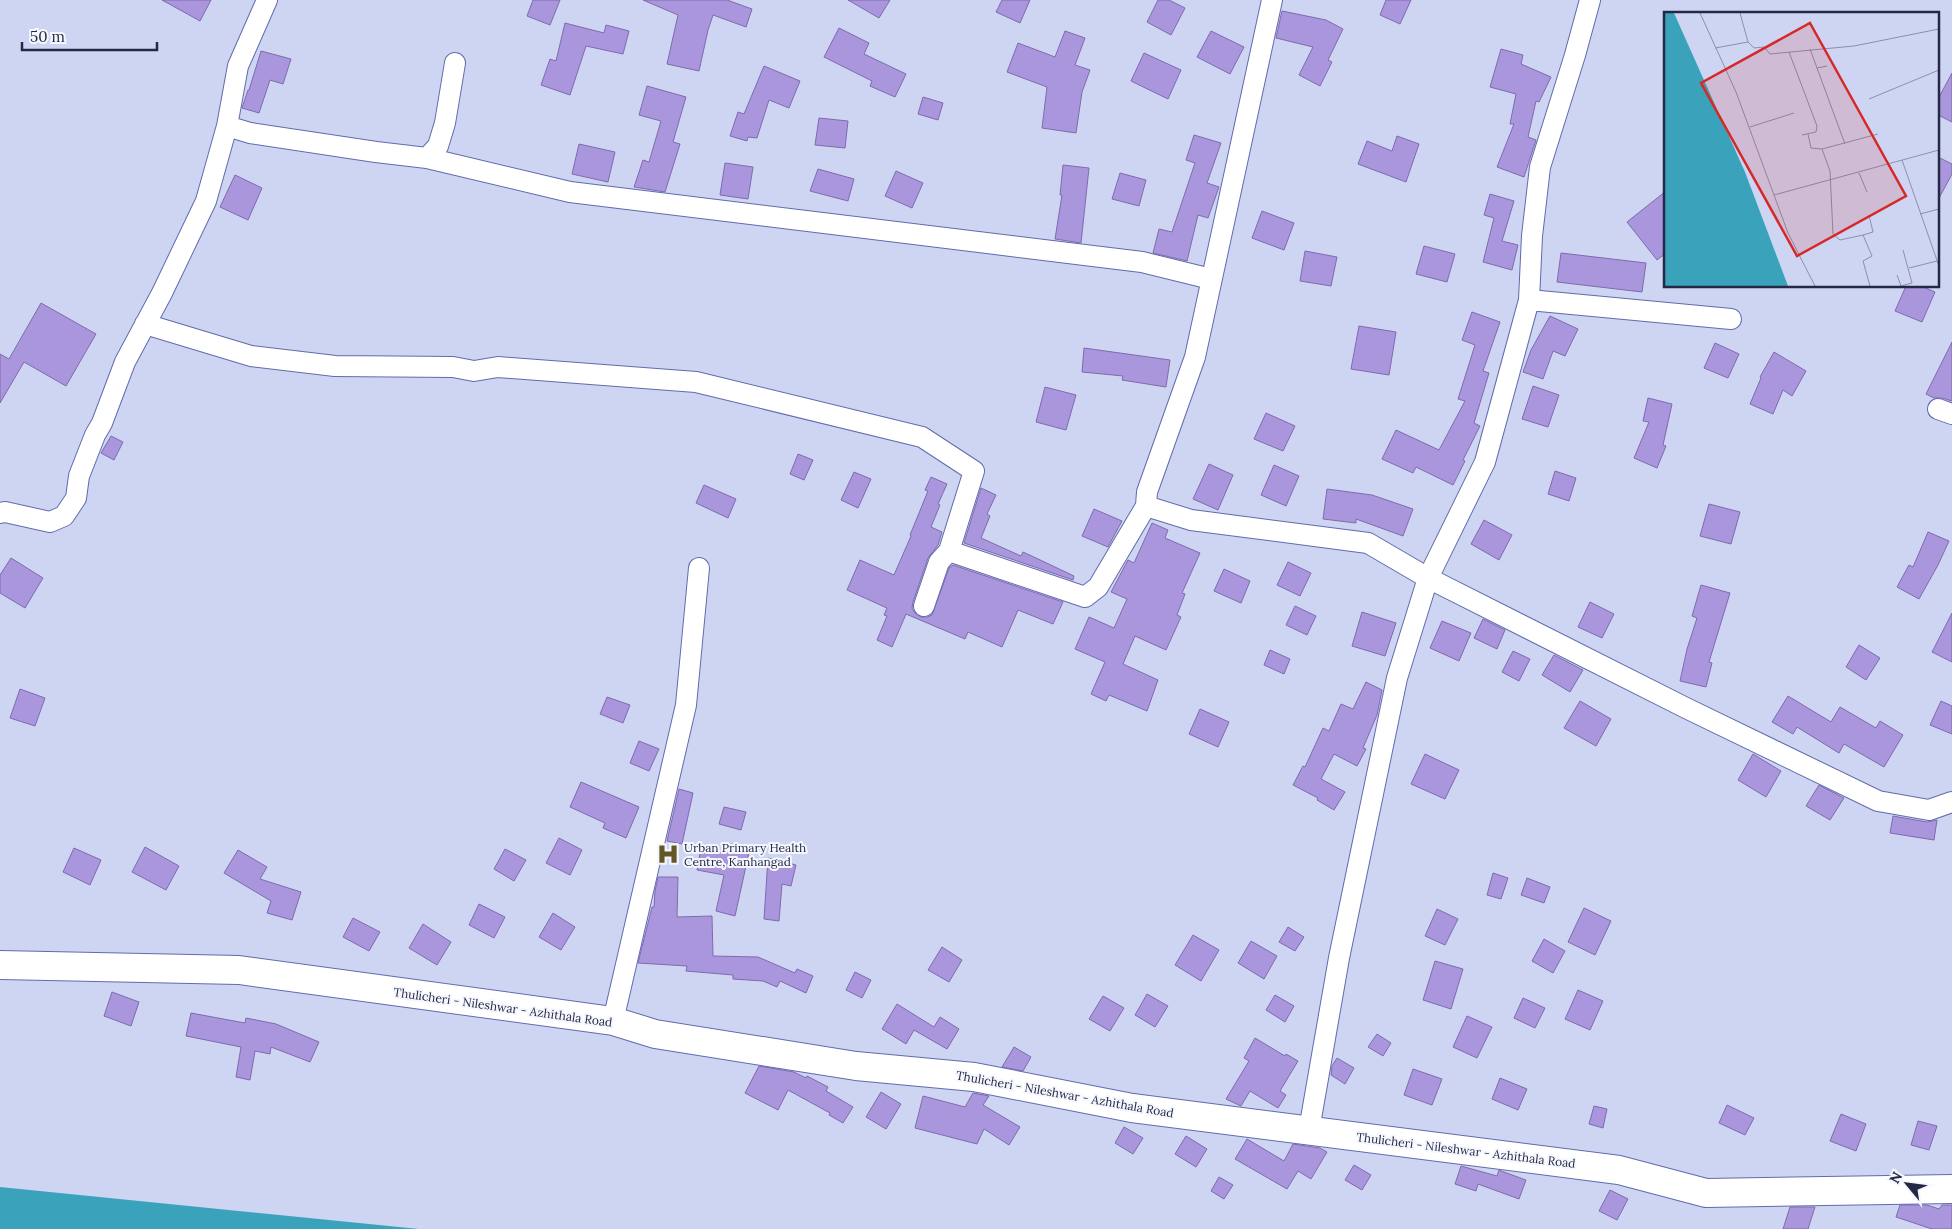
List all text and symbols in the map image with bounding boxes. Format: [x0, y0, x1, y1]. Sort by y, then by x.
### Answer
inset map [1664, 12, 1940, 288]
scale bar [22, 20, 158, 52]
text: 50 m [30, 27, 65, 46]
place label: Urban Primary Health Centre, Kanhangad [684, 840, 806, 869]
hospital icon: Urban Primary Health Centre, Kanhangad [655, 841, 681, 867]
street label: Thulicheri - Nileshwar - Azhithala Road [393, 984, 613, 1030]
street label: Thulicheri - Nileshwar - Azhithala Road [955, 1067, 1175, 1121]
street label: Thulicheri - Nileshwar - Azhithala Road [1356, 1129, 1576, 1171]
north arrow [1882, 1159, 1932, 1209]
text: N [1885, 1168, 1906, 1187]

